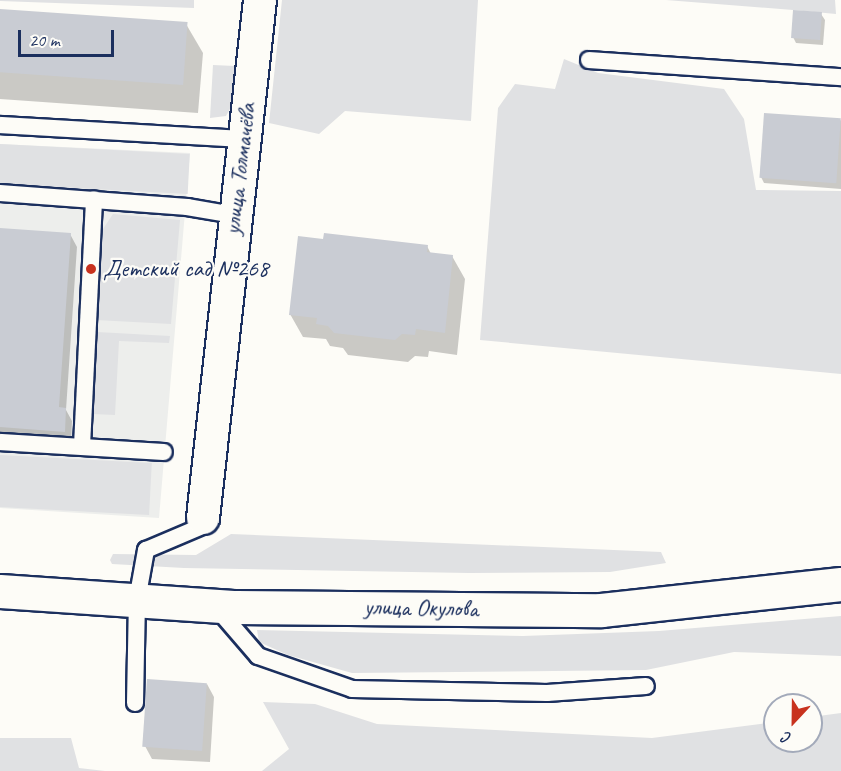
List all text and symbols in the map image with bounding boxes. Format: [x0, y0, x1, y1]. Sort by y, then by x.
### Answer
scale bar [21, 18, 117, 56]
text: 20 m [29, 29, 60, 51]
street label: улица Толмачёва [218, 101, 262, 237]
place label: Детский сад №268 [103, 255, 269, 283]
marker: Детский сад №268 [84, 262, 98, 276]
street label: улица Окулова [364, 593, 478, 623]
north arrow [763, 693, 823, 753]
text: С [780, 727, 794, 749]

